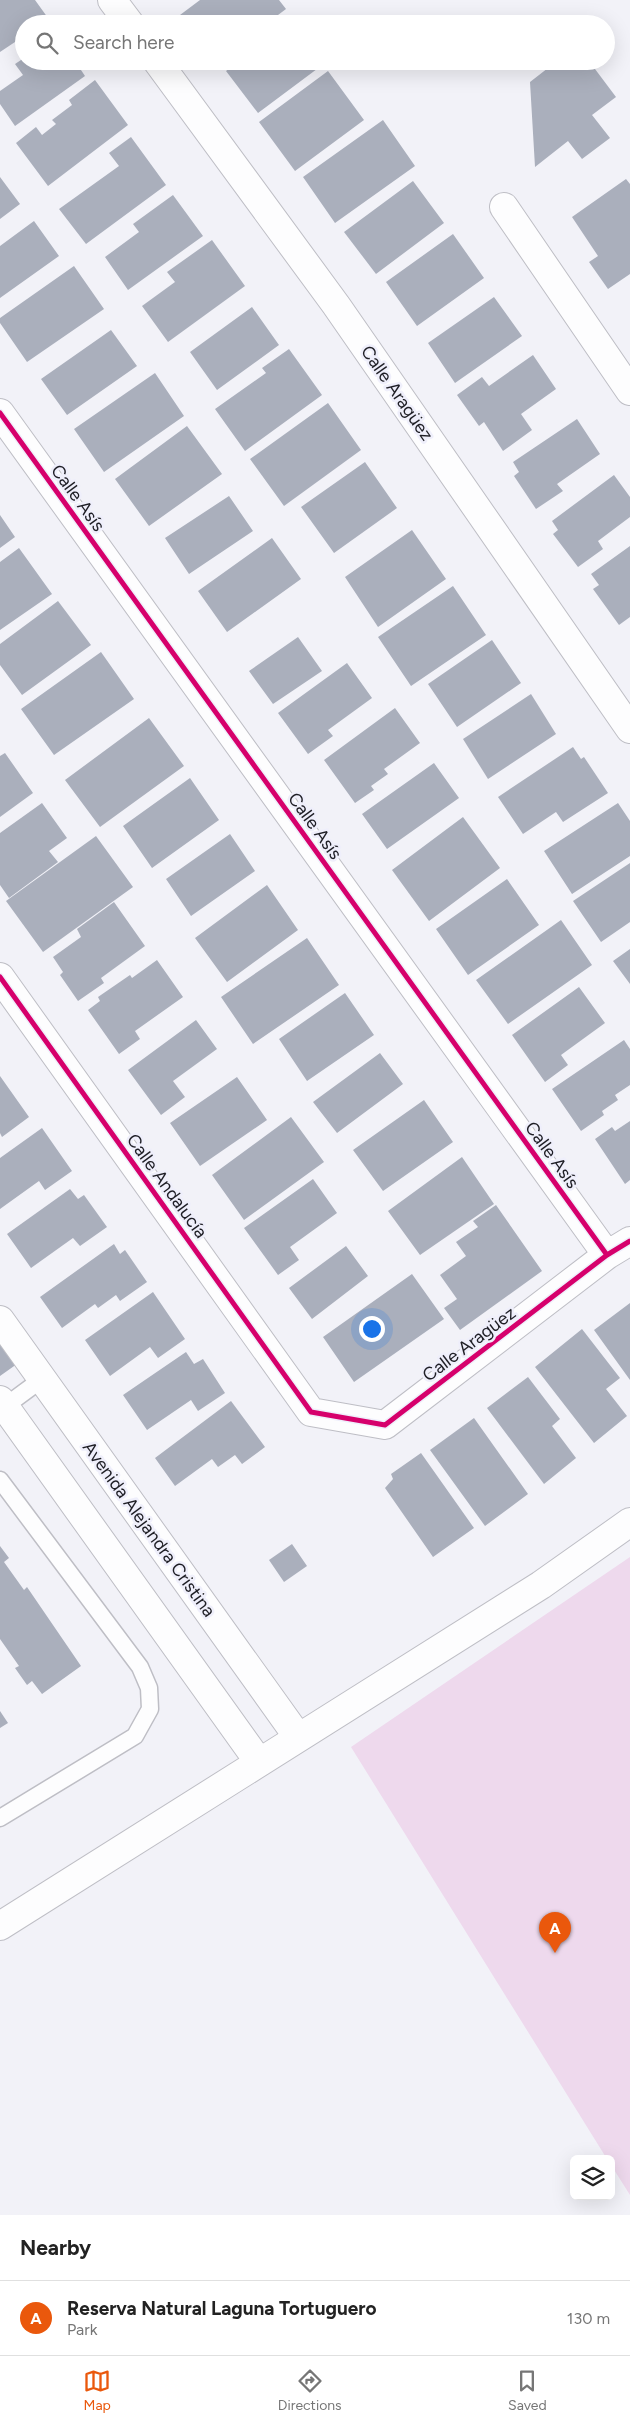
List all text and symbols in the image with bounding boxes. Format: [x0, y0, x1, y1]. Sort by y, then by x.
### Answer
search box [15, 15, 615, 70]
icon: search [33, 29, 61, 57]
text: Search here [73, 31, 175, 54]
street label: Calle Aragüez [356, 341, 438, 445]
street label: Calle Asís [46, 460, 110, 536]
street label: Calle Asís [283, 788, 347, 864]
street label: Calle Asís [520, 1117, 584, 1193]
street label: Calle Andalucía [122, 1130, 212, 1242]
street label: Calle Aragüez [418, 1302, 520, 1386]
your location [359, 1316, 385, 1342]
street label: Avenida Alejandra Cristina [78, 1437, 220, 1621]
pin: A [539, 1912, 571, 1953]
map controls [570, 2155, 615, 2200]
button: layers [570, 2155, 615, 2200]
text: Nearby [20, 2235, 91, 2260]
text: Reserva Natural Laguna Tortuguero [67, 2297, 377, 2320]
text: A [30, 2309, 42, 2328]
text: 130 m [567, 2309, 610, 2328]
text: Park [67, 2320, 97, 2339]
tab: Map [83, 2367, 111, 2414]
tab: Directions [278, 2367, 342, 2414]
tab: Saved [508, 2367, 547, 2414]

